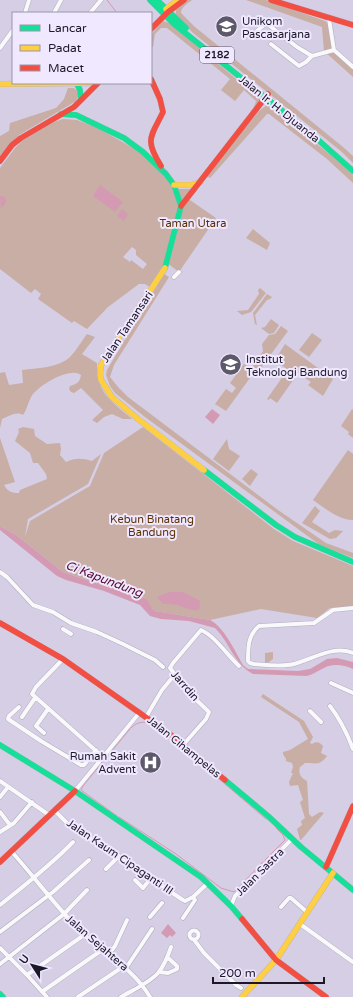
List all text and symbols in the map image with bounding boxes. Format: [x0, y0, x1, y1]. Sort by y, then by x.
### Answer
legend [12, 12, 152, 84]
school or university icon: Unikom Pascasarjana [213, 14, 239, 40]
place label: Unikom Pascasarjana [242, 15, 310, 41]
text: Lancar [48, 21, 87, 35]
text: Padat [48, 41, 82, 55]
road number: 2182 [200, 47, 234, 63]
text: Macet [48, 61, 84, 75]
street label: Jalan Ir. H. Djuanda [236, 72, 322, 146]
park label: Taman Utara [160, 217, 226, 230]
street label: Jalan Tamansari [98, 289, 156, 365]
school or university icon: Institut Teknologi Bandung [218, 352, 244, 378]
place label: Institut Teknologi Bandung [246, 353, 347, 379]
park label: Kebun Binatang Bandung [110, 513, 194, 539]
water label: Ci Kapundung [64, 558, 146, 601]
street label: Jarrdin [168, 668, 202, 704]
street label: Jalan Cihampelas [145, 713, 223, 781]
hospital icon: Rumah Sakit Advent [138, 749, 164, 775]
place label: Rumah Sakit Advent [70, 750, 136, 776]
street label: Jalan Kaum Cipaganti III [64, 817, 176, 897]
street label: Jalan Sastra [233, 845, 287, 899]
street label: Jalan Sejahtera [63, 912, 131, 974]
north arrow [12, 945, 52, 985]
text: U [17, 952, 32, 967]
scale bar [213, 959, 324, 985]
text: 200 m [219, 966, 256, 980]

